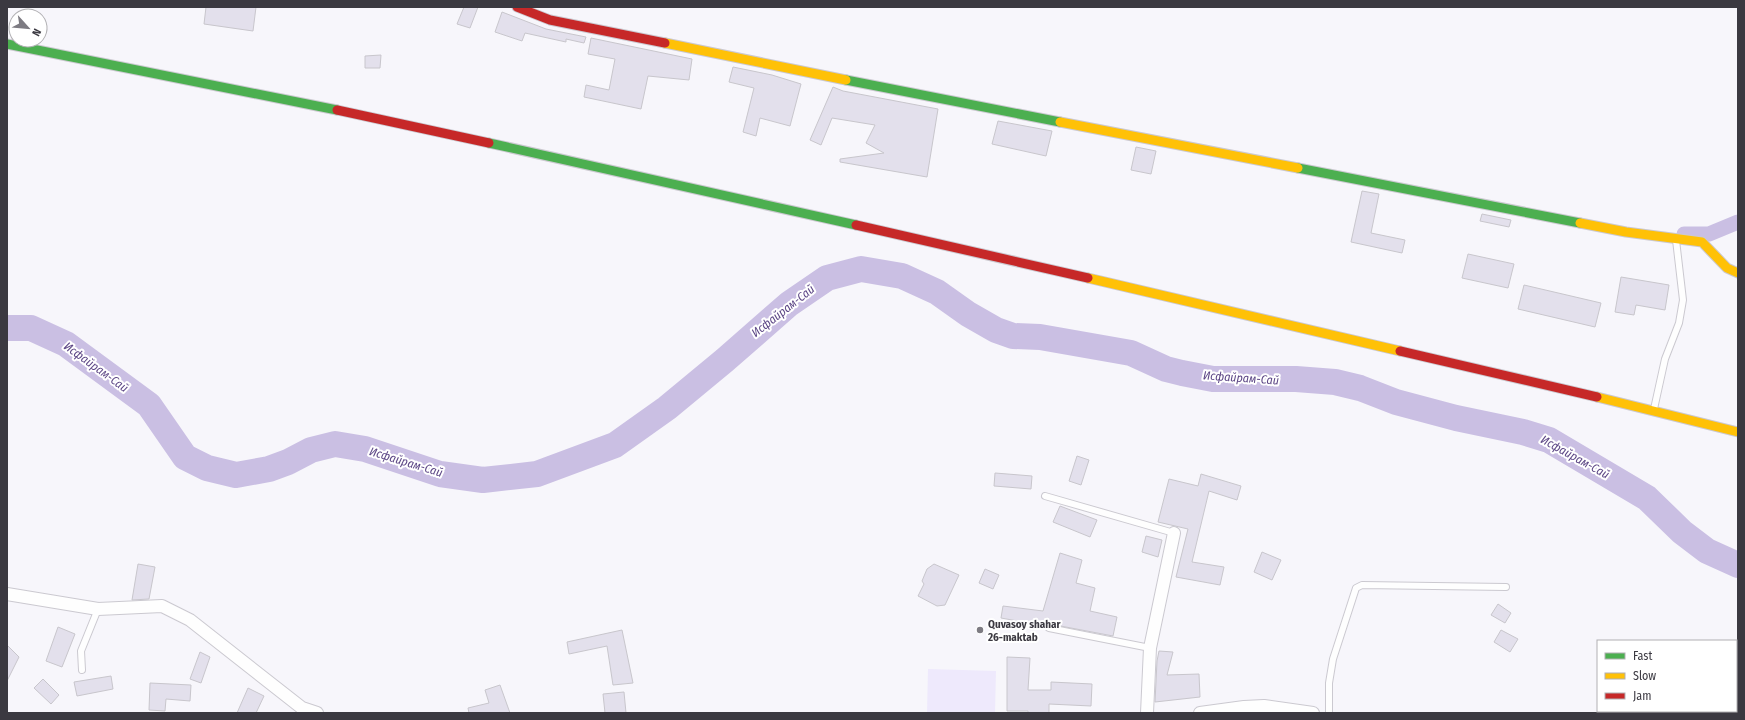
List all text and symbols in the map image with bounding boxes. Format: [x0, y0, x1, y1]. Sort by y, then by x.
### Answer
north arrow [8, 8, 48, 48]
text: N [29, 26, 44, 38]
water label: Исфайрам-Сай [749, 282, 817, 340]
water label: Исфайрам-Сай [61, 339, 131, 395]
water label: Исфайрам-Сай [1203, 368, 1279, 388]
water label: Исфайрам-Сай [1538, 432, 1612, 482]
water label: Исфайрам-Сай [368, 444, 444, 480]
place label: Quvasoy shahar 26-maktab [987, 618, 1061, 644]
marker: Quvasoy shahar 26-maktab [975, 625, 985, 635]
legend [1597, 640, 1737, 712]
text: Fast [1633, 649, 1652, 663]
text: Slow [1633, 669, 1656, 683]
text: Jam [1633, 689, 1651, 703]

